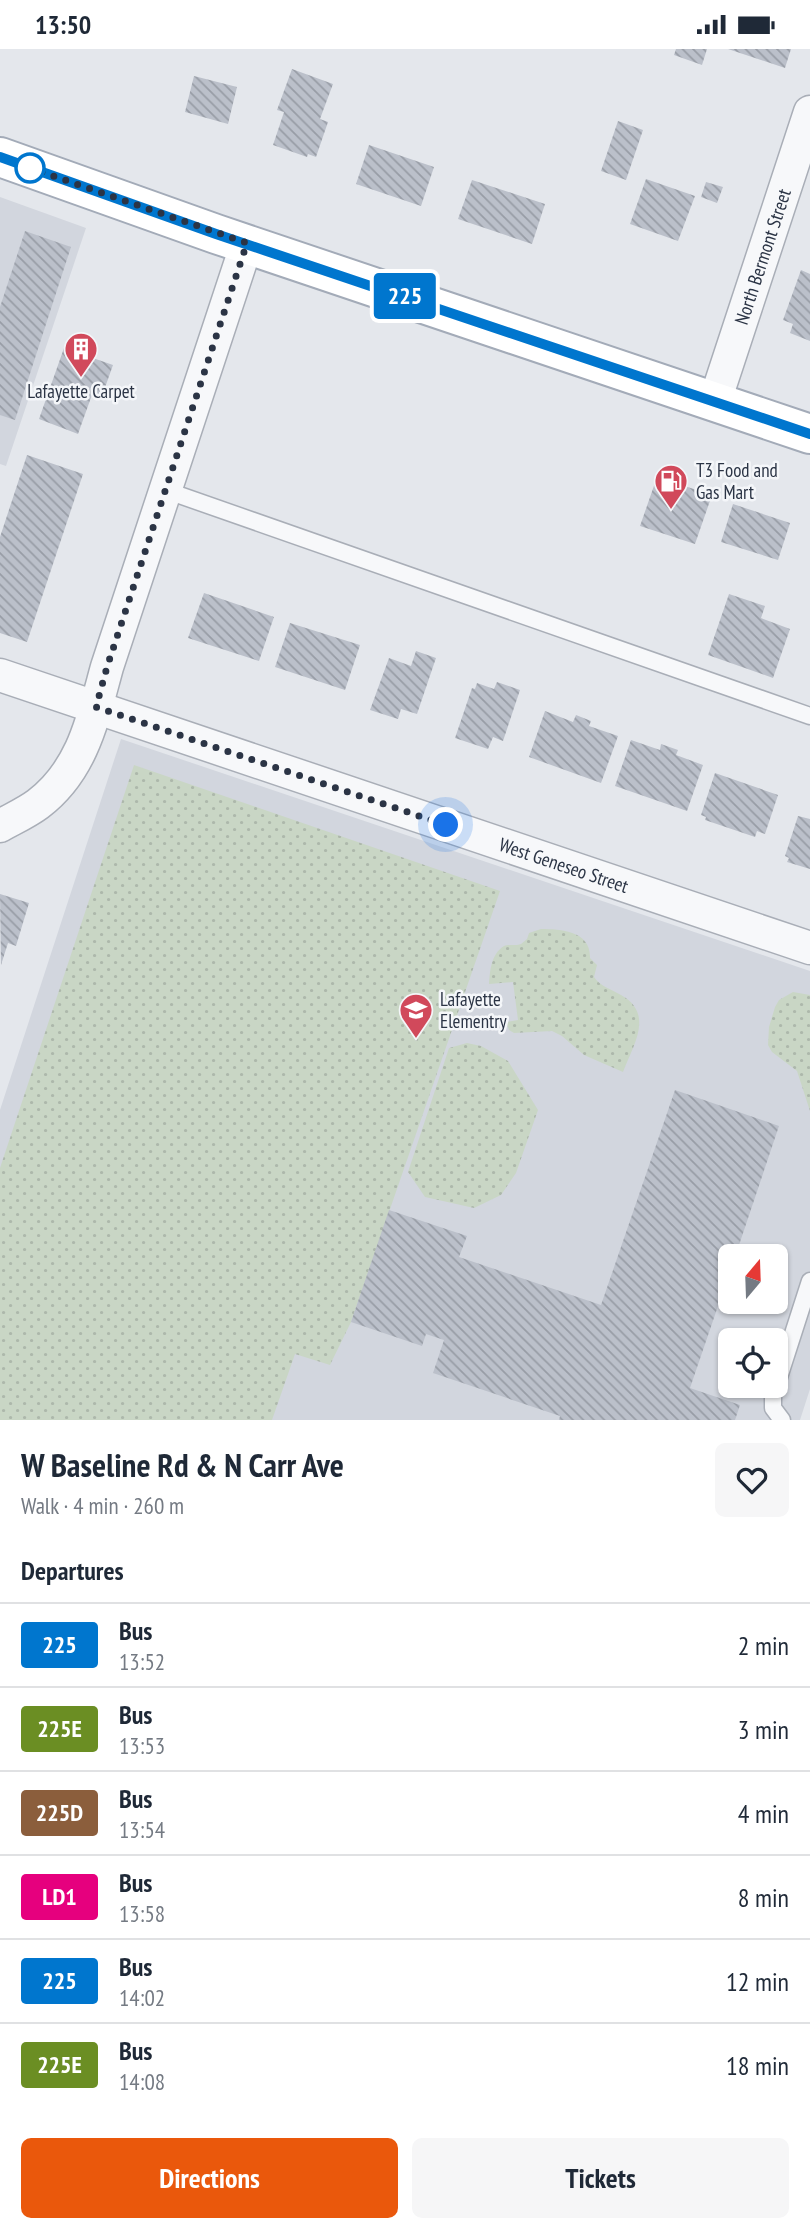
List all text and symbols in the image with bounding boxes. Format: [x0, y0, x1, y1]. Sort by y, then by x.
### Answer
text: 13:50 [35, 8, 91, 41]
unlabelled marker [15, 153, 45, 183]
street label: North Bermont Street [729, 185, 796, 328]
line badge: 225 [365, 273, 445, 319]
text: 225 [388, 280, 422, 311]
building icon: Lafayette Carpet [62, 330, 100, 379]
place label: Lafayette Carpet [27, 379, 136, 403]
place label: T3 Food and Gas Mart [696, 458, 778, 504]
fuel station icon: T3 Food and Gas Mart [652, 462, 690, 511]
your location [428, 807, 463, 842]
street label: West Geneseo Street [496, 832, 632, 898]
place label: Lafayette Elementry [440, 987, 507, 1033]
school or university icon: Lafayette Elementry [397, 991, 435, 1040]
north arrow [718, 1244, 788, 1314]
map controls [718, 1244, 788, 1398]
button: locate [718, 1328, 788, 1398]
text: W Baseline Rd & N Carr Ave [21, 1443, 344, 1486]
button: heart [715, 1443, 789, 1517]
text: Walk · 4 min · 260 m [21, 1491, 184, 1520]
text: Departures [21, 1554, 124, 1587]
text: Bus [119, 1614, 152, 1647]
text: 225 [42, 1629, 77, 1660]
text: 2 min [738, 1629, 789, 1662]
text: 13:52 [119, 1647, 165, 1676]
text: Bus [119, 1698, 152, 1731]
text: 225E [37, 1713, 82, 1744]
text: 3 min [738, 1713, 789, 1746]
text: 13:53 [119, 1731, 165, 1760]
text: Bus [119, 1782, 152, 1815]
text: 225D [36, 1797, 83, 1828]
text: 4 min [738, 1797, 789, 1830]
text: 13:54 [119, 1815, 165, 1844]
text: Bus [119, 1866, 152, 1899]
text: LD1 [42, 1881, 77, 1912]
text: 8 min [738, 1881, 789, 1914]
text: 13:58 [119, 1899, 165, 1928]
text: Bus [119, 1950, 152, 1983]
text: 225 [42, 1965, 77, 1996]
text: 12 min [726, 1965, 789, 1998]
text: 14:02 [119, 1983, 165, 2012]
text: Bus [119, 2034, 152, 2067]
text: 225E [37, 2049, 82, 2080]
text: 18 min [726, 2049, 789, 2082]
text: 14:08 [119, 2067, 165, 2096]
button: Directions [21, 2138, 398, 2218]
button: Tickets [412, 2138, 789, 2218]

